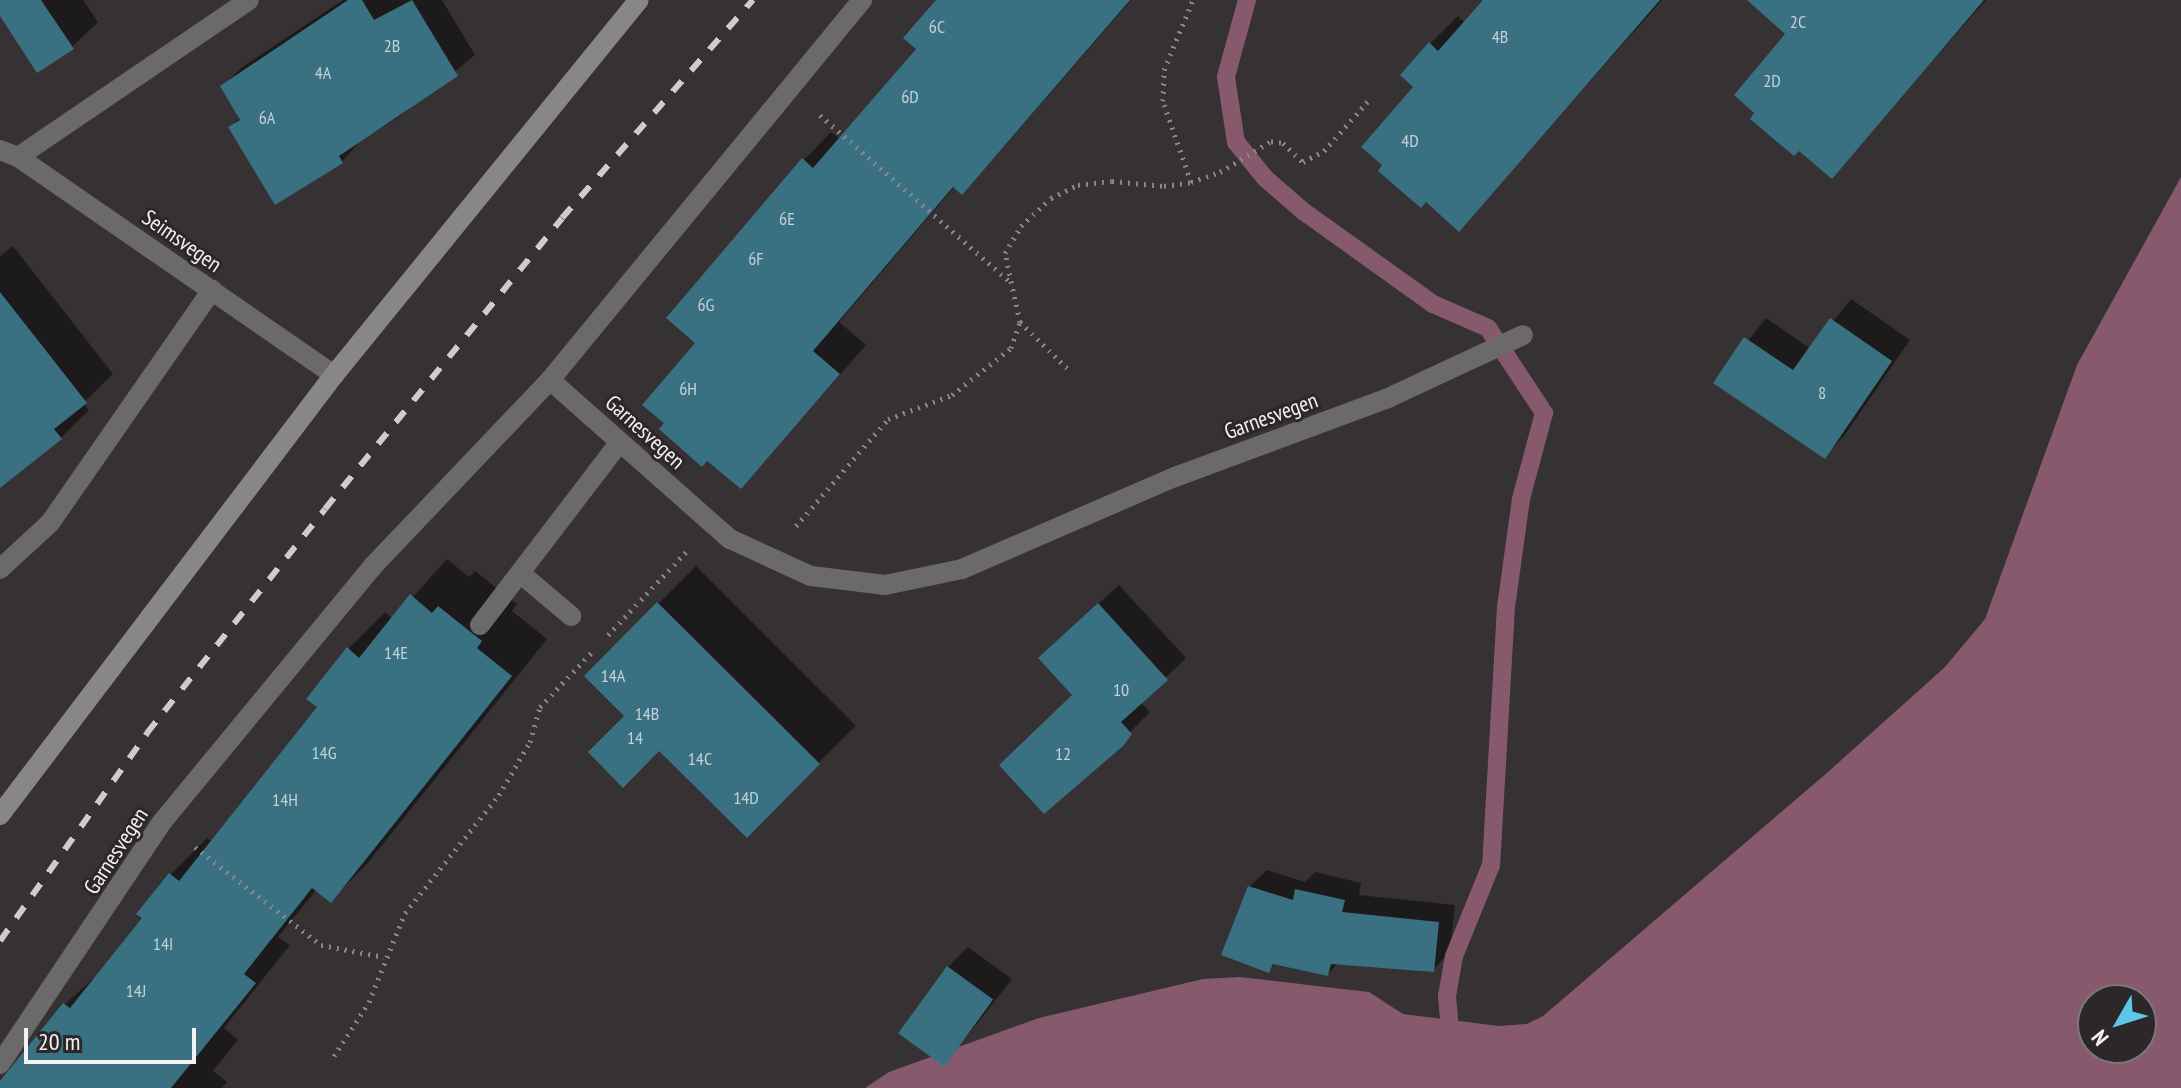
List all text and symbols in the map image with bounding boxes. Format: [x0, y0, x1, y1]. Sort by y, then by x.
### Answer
house number: 2C [1790, 11, 1806, 33]
house number: 6C [929, 16, 945, 38]
house number: 4B [1492, 26, 1508, 48]
house number: 2B [384, 35, 400, 57]
house number: 4A [315, 62, 331, 84]
house number: 2D [1763, 70, 1781, 92]
house number: 6D [901, 86, 919, 108]
house number: 6A [259, 107, 275, 129]
house number: 4D [1401, 130, 1419, 152]
street label: Seimsvegen [137, 204, 227, 278]
house number: 6E [779, 208, 795, 230]
house number: 6F [748, 248, 764, 270]
house number: 6G [698, 294, 714, 316]
house number: 6H [679, 378, 697, 400]
house number: 8 [1818, 382, 1826, 404]
street label: Garnesvegen [1221, 387, 1321, 445]
street label: Garnesvegen [600, 390, 690, 474]
house number: 14E [384, 642, 408, 664]
house number: 14A [601, 665, 625, 687]
house number: 10 [1113, 679, 1129, 701]
house number: 14B [635, 703, 659, 725]
house number: 14 [627, 727, 643, 749]
house number: 14G [311, 742, 337, 764]
house number: 12 [1055, 743, 1071, 765]
house number: 14C [688, 748, 712, 770]
house number: 14D [733, 787, 759, 809]
house number: 14H [272, 789, 298, 811]
street label: Garnesvegen [78, 803, 154, 899]
house number: 14I [153, 933, 173, 955]
house number: 14J [126, 980, 146, 1002]
north arrow [2077, 984, 2157, 1064]
scale bar [28, 1012, 200, 1062]
text: N [2085, 1024, 2115, 1051]
text: 20 m [38, 1026, 80, 1057]

